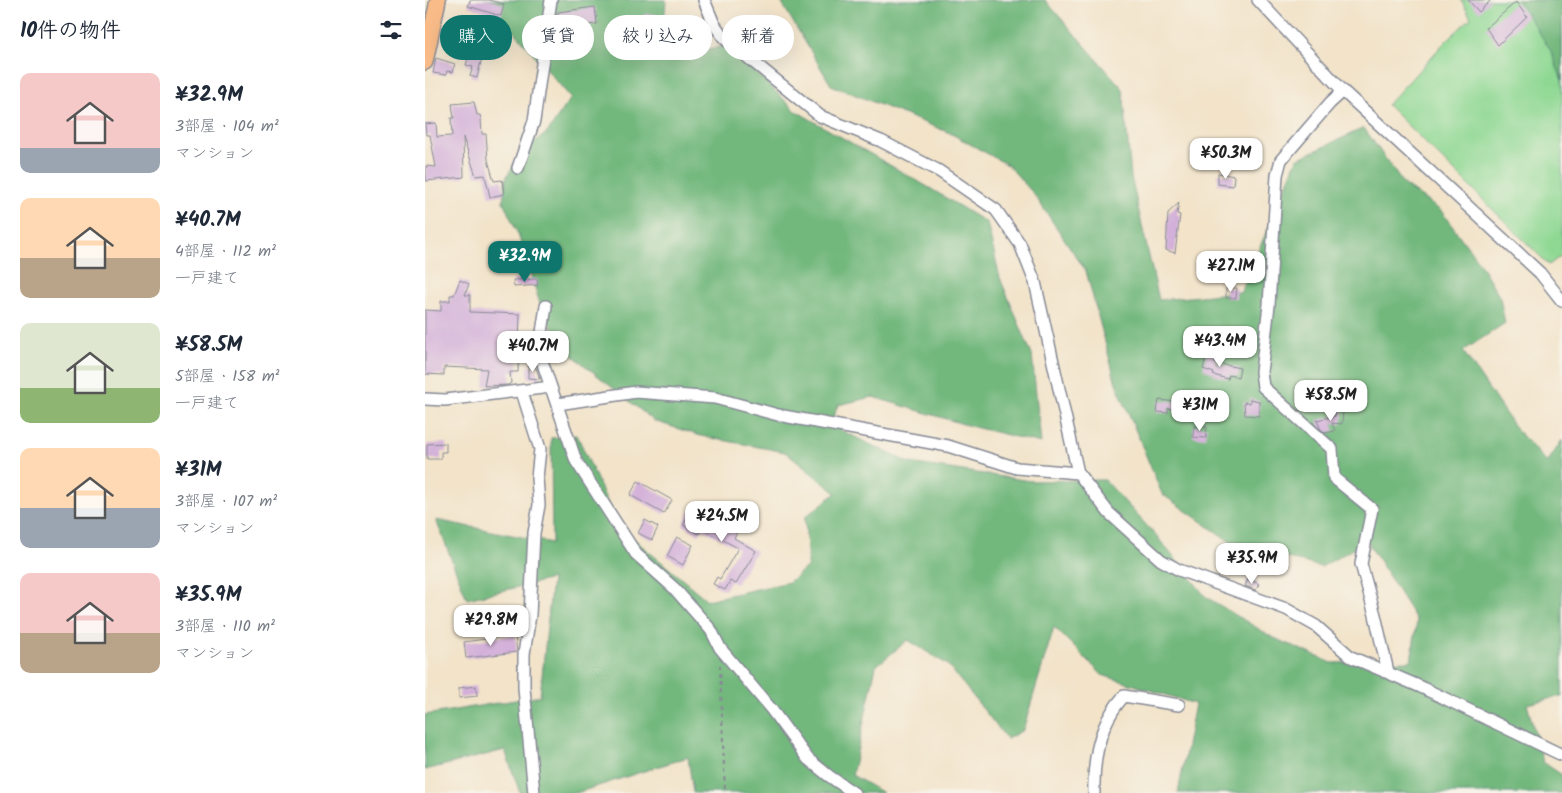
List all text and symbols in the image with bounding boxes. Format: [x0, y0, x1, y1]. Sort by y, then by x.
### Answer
text: 10件の物件 [20, 15, 121, 48]
chip: 購入 [440, 15, 512, 60]
chip: 賃貸 [522, 15, 594, 60]
chip: 絞り込み [604, 15, 712, 60]
chip: 新着 [722, 15, 794, 60]
icon: filters [377, 16, 405, 44]
text: ¥32.9M [175, 79, 243, 112]
icon: home [60, 93, 120, 153]
text: 3部屋 · 104 m² [175, 114, 279, 139]
pin: ¥50.3M [1185, 138, 1267, 180]
text: マンション [175, 141, 254, 166]
text: ¥50.3M [1201, 141, 1251, 166]
text: ¥40.7M [175, 204, 241, 237]
icon: home [60, 218, 120, 278]
text: 4部屋 · 112 m² [175, 239, 276, 264]
pin: ¥32.9M [484, 240, 566, 283]
text: ¥32.9M [499, 244, 551, 269]
pin: ¥27.1M [1190, 250, 1272, 293]
text: ¥27.1M [1207, 254, 1255, 279]
text: 一戸建て [175, 266, 239, 291]
pin: ¥43.4M [1179, 326, 1261, 368]
text: ¥58.5M [175, 329, 242, 362]
text: ¥43.4M [1194, 329, 1246, 354]
pin: ¥40.7M [492, 330, 574, 373]
text: ¥40.7M [508, 334, 558, 359]
icon: home [60, 343, 120, 403]
text: 5部屋 · 158 m² [175, 364, 280, 389]
pin: ¥58.5M [1290, 380, 1372, 422]
text: ¥58.5M [1305, 383, 1357, 408]
pin: ¥31M [1170, 390, 1230, 432]
text: 一戸建て [175, 391, 239, 416]
text: ¥31M [1182, 393, 1218, 418]
text: ¥31M [175, 454, 222, 487]
icon: home [60, 468, 120, 528]
text: 3部屋 · 107 m² [175, 489, 277, 514]
pin: ¥24.5M [681, 500, 763, 543]
text: ¥24.5M [696, 504, 748, 529]
text: マンション [175, 516, 254, 541]
pin: ¥35.9M [1211, 542, 1293, 585]
text: ¥35.9M [1227, 546, 1277, 571]
text: ¥35.9M [175, 579, 242, 612]
icon: home [60, 593, 120, 653]
pin: ¥29.8M [450, 604, 532, 647]
text: ¥29.8M [465, 608, 517, 633]
text: 3部屋 · 110 m² [175, 614, 275, 639]
text: マンション [175, 641, 254, 666]

